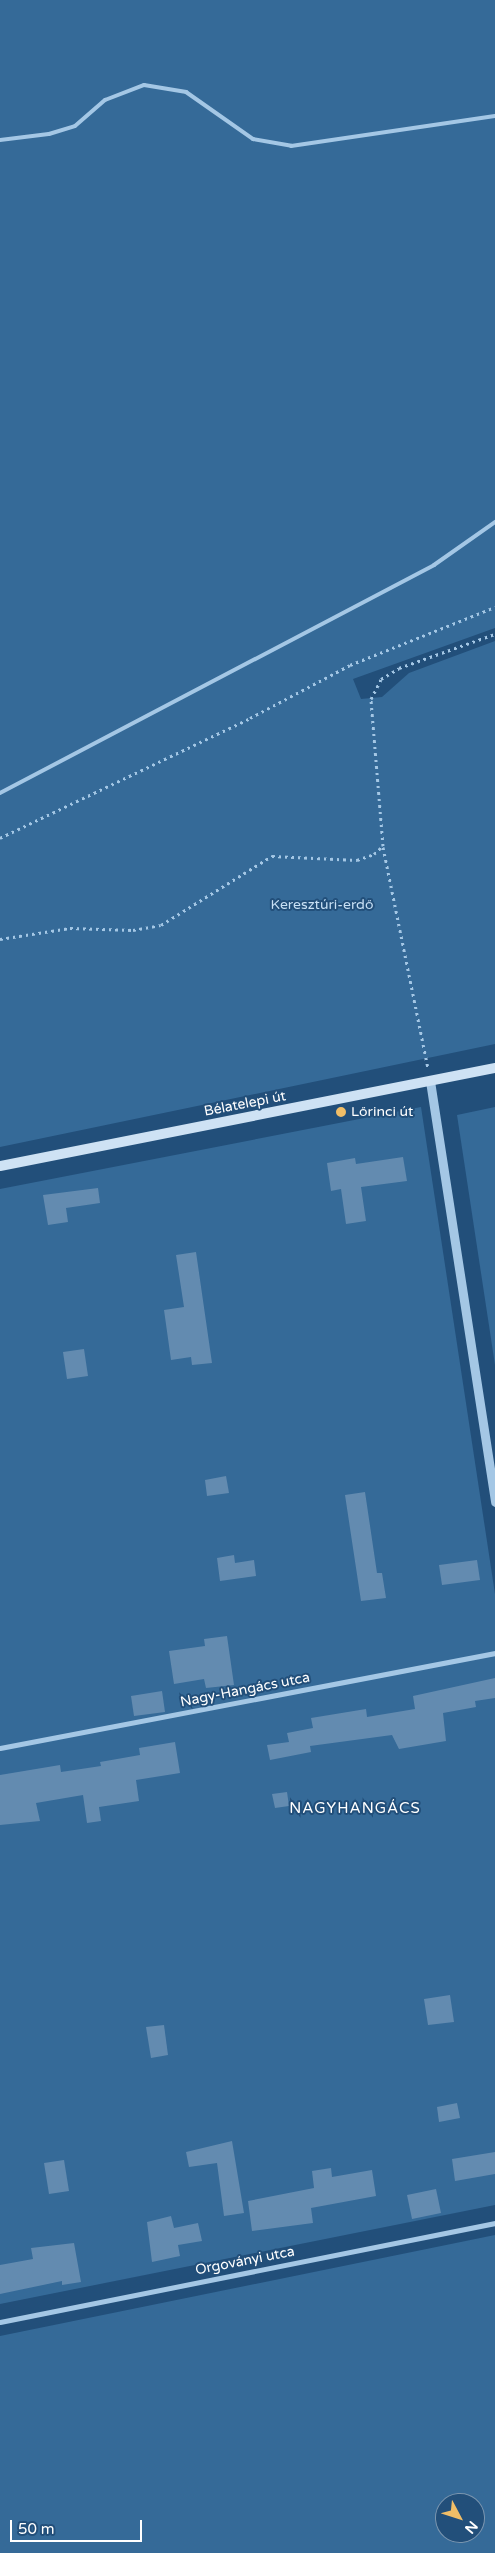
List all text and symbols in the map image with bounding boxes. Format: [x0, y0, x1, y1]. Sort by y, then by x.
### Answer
park label: Keresztúri-erdő [271, 897, 373, 913]
street label: Bélatelepi út [203, 1088, 287, 1120]
place label: Lőrinci út [351, 1104, 413, 1120]
marker: Lőrinci út [335, 1106, 347, 1118]
street label: Nagy-Hangács utca [179, 1669, 311, 1711]
district label: NAGYHANGÁCS [288, 1800, 422, 1818]
street label: Orgoványi utca [194, 2243, 296, 2279]
north arrow [435, 2493, 485, 2543]
scale bar [12, 2510, 145, 2542]
text: N [461, 2518, 481, 2537]
text: 50 m [18, 2520, 55, 2538]

